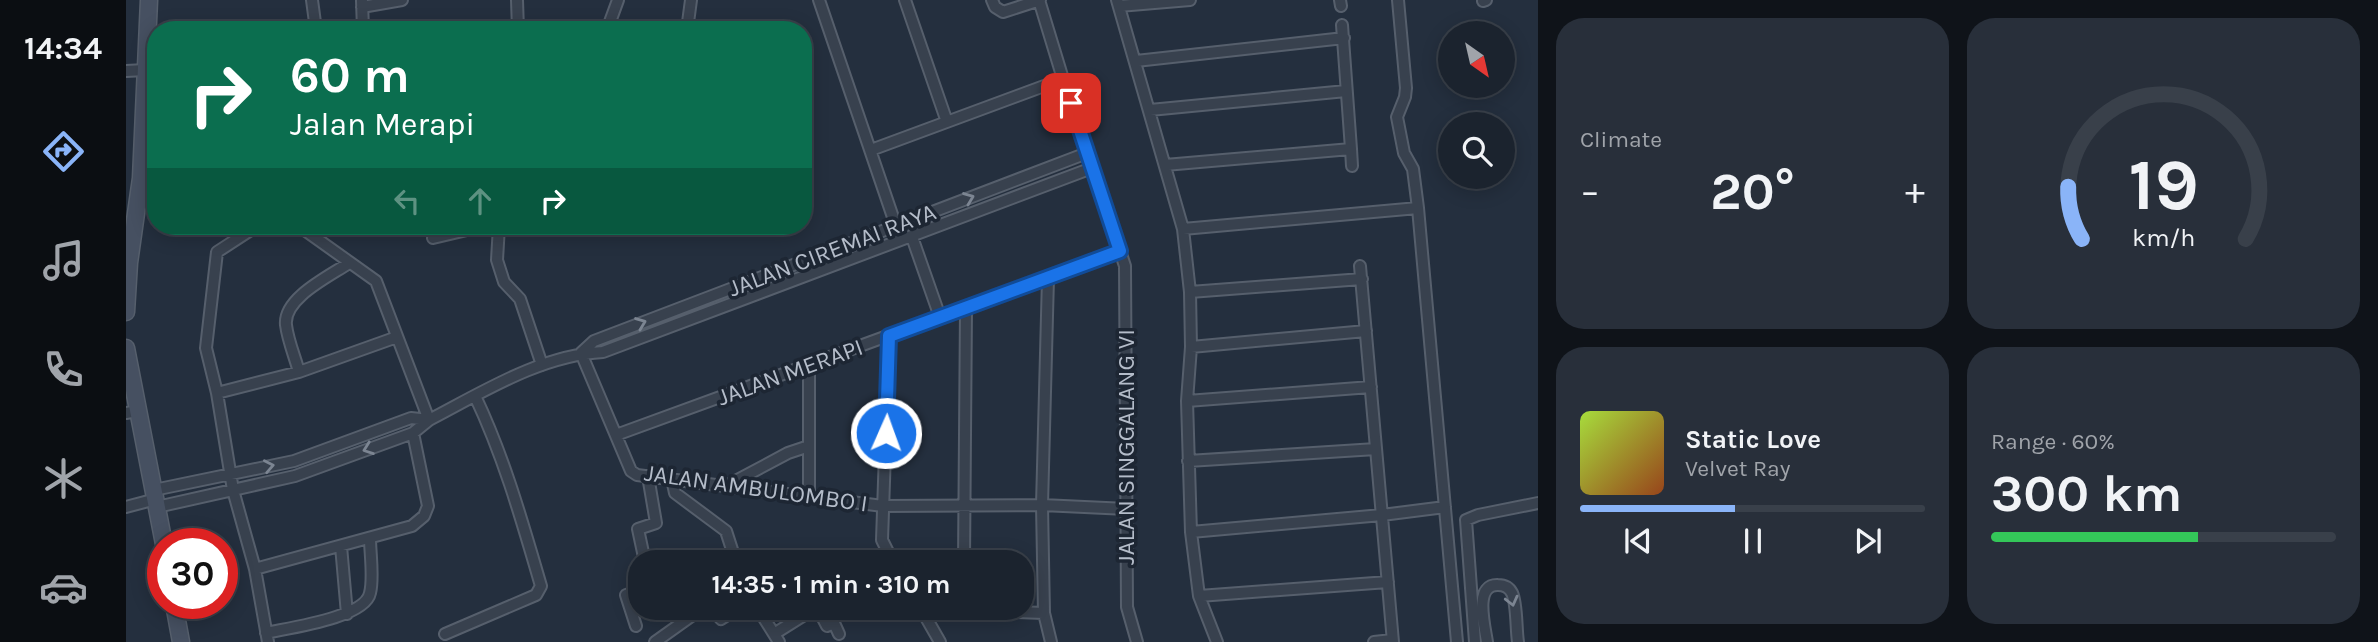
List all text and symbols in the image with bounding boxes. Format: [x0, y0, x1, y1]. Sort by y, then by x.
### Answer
north arrow [1438, 21, 1516, 98]
map controls [1438, 21, 1515, 189]
text: 14:34 [24, 30, 102, 67]
text: 60 m [290, 47, 410, 104]
icon: right [175, 49, 266, 140]
pin [1041, 73, 1101, 133]
icon: arrive [1052, 84, 1090, 122]
text: Jalan Merapi [290, 106, 475, 143]
button: search [1438, 112, 1515, 189]
text: Climate [1580, 126, 1662, 153]
icon: directions [39, 127, 88, 176]
text: 19 [2128, 143, 2199, 228]
text: 20° [1710, 161, 1795, 222]
text: − [1580, 169, 1600, 214]
text: + [1905, 169, 1925, 214]
icon: left [388, 182, 426, 220]
icon: ahead [461, 182, 499, 220]
icon: right [534, 182, 572, 220]
one-way arrow [962, 192, 974, 206]
street label: JALAN CIREMAI RAYA [724, 197, 940, 302]
text: km/h [2132, 223, 2195, 252]
icon: music [39, 236, 88, 285]
one-way arrow [635, 317, 647, 331]
street label: JALAN SINGGALANG VI [1112, 329, 1140, 565]
street label: JALAN MERAPI [713, 333, 867, 411]
icon: phone [39, 345, 88, 394]
position arrow [849, 396, 923, 470]
text: Static Love [1685, 424, 1821, 455]
text: Range · 60% [1991, 428, 2115, 455]
one-way arrow [363, 441, 375, 455]
icon: climate [39, 454, 88, 503]
text: Velvet Ray [1685, 455, 1790, 482]
street label: JALAN AMBULOMBO I [643, 458, 869, 518]
one-way arrow [263, 460, 275, 475]
text: 300 km [1991, 463, 2182, 524]
icon: previous [1619, 522, 1657, 560]
icon: pause [1734, 522, 1772, 560]
icon: next [1849, 522, 1887, 560]
speed limit sign: 30 [147, 528, 238, 619]
icon: car [39, 563, 88, 612]
text: 14:35 · 1 min · 310 m [712, 569, 950, 600]
one-way arrow [1504, 594, 1518, 606]

